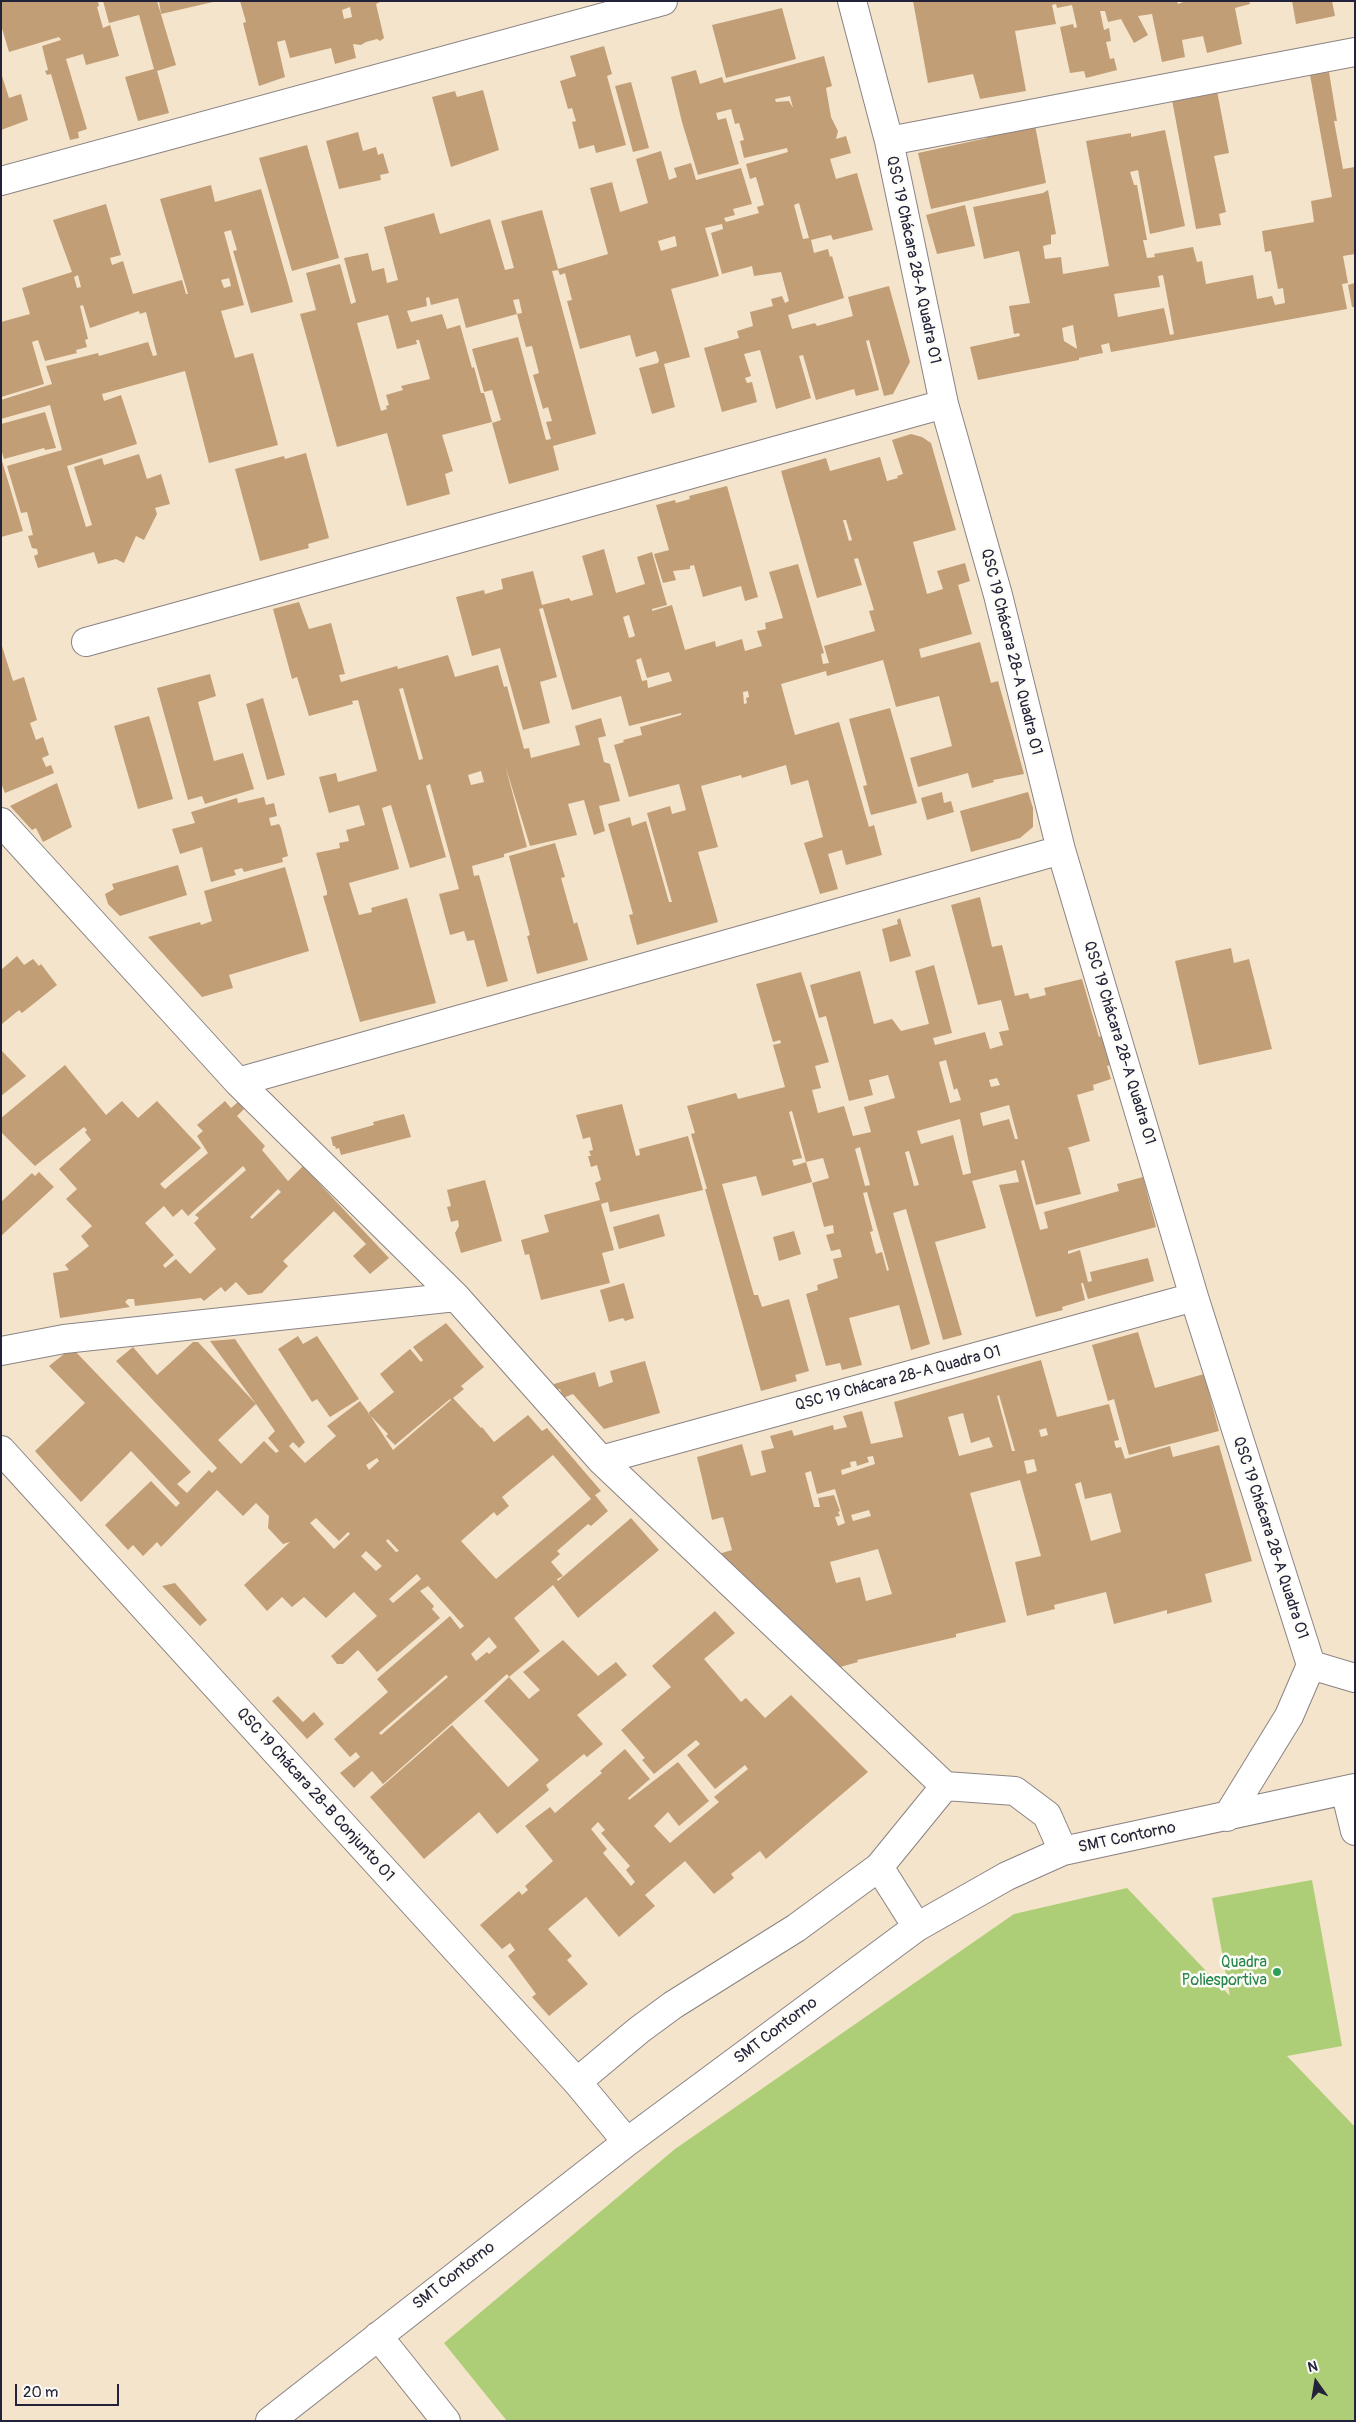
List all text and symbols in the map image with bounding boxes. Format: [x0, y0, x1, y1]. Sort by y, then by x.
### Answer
street label: QSC 19 Chácara 28-A Quadra 01 [882, 154, 944, 366]
street label: QSC 19 Chácara 28-A Quadra 01 [976, 547, 1046, 757]
street label: QSC 19 Chácara 28-A Quadra 01 [1079, 939, 1159, 1147]
street label: QSC 19 Chácara 28-A Quadra 01 [793, 1342, 1003, 1416]
street label: QSC 19 Chácara 28-A Quadra 01 [1228, 1434, 1312, 1642]
street label: QSC 19 Chácara 28-B Conjunto 01 [232, 1704, 398, 1886]
street label: SMT Contorno [1077, 1818, 1177, 1858]
place label: Quadra Poliesportiva [1182, 1953, 1267, 1991]
marker: Quadra Poliesportiva [1271, 1966, 1283, 1978]
street label: SMT Contorno [731, 1994, 821, 2068]
street label: SMT Contorno [409, 2238, 499, 2314]
north arrow [1291, 2357, 1341, 2407]
text: N [1306, 2358, 1319, 2376]
scale bar [18, 2374, 121, 2406]
text: 20 m [23, 2383, 58, 2402]

